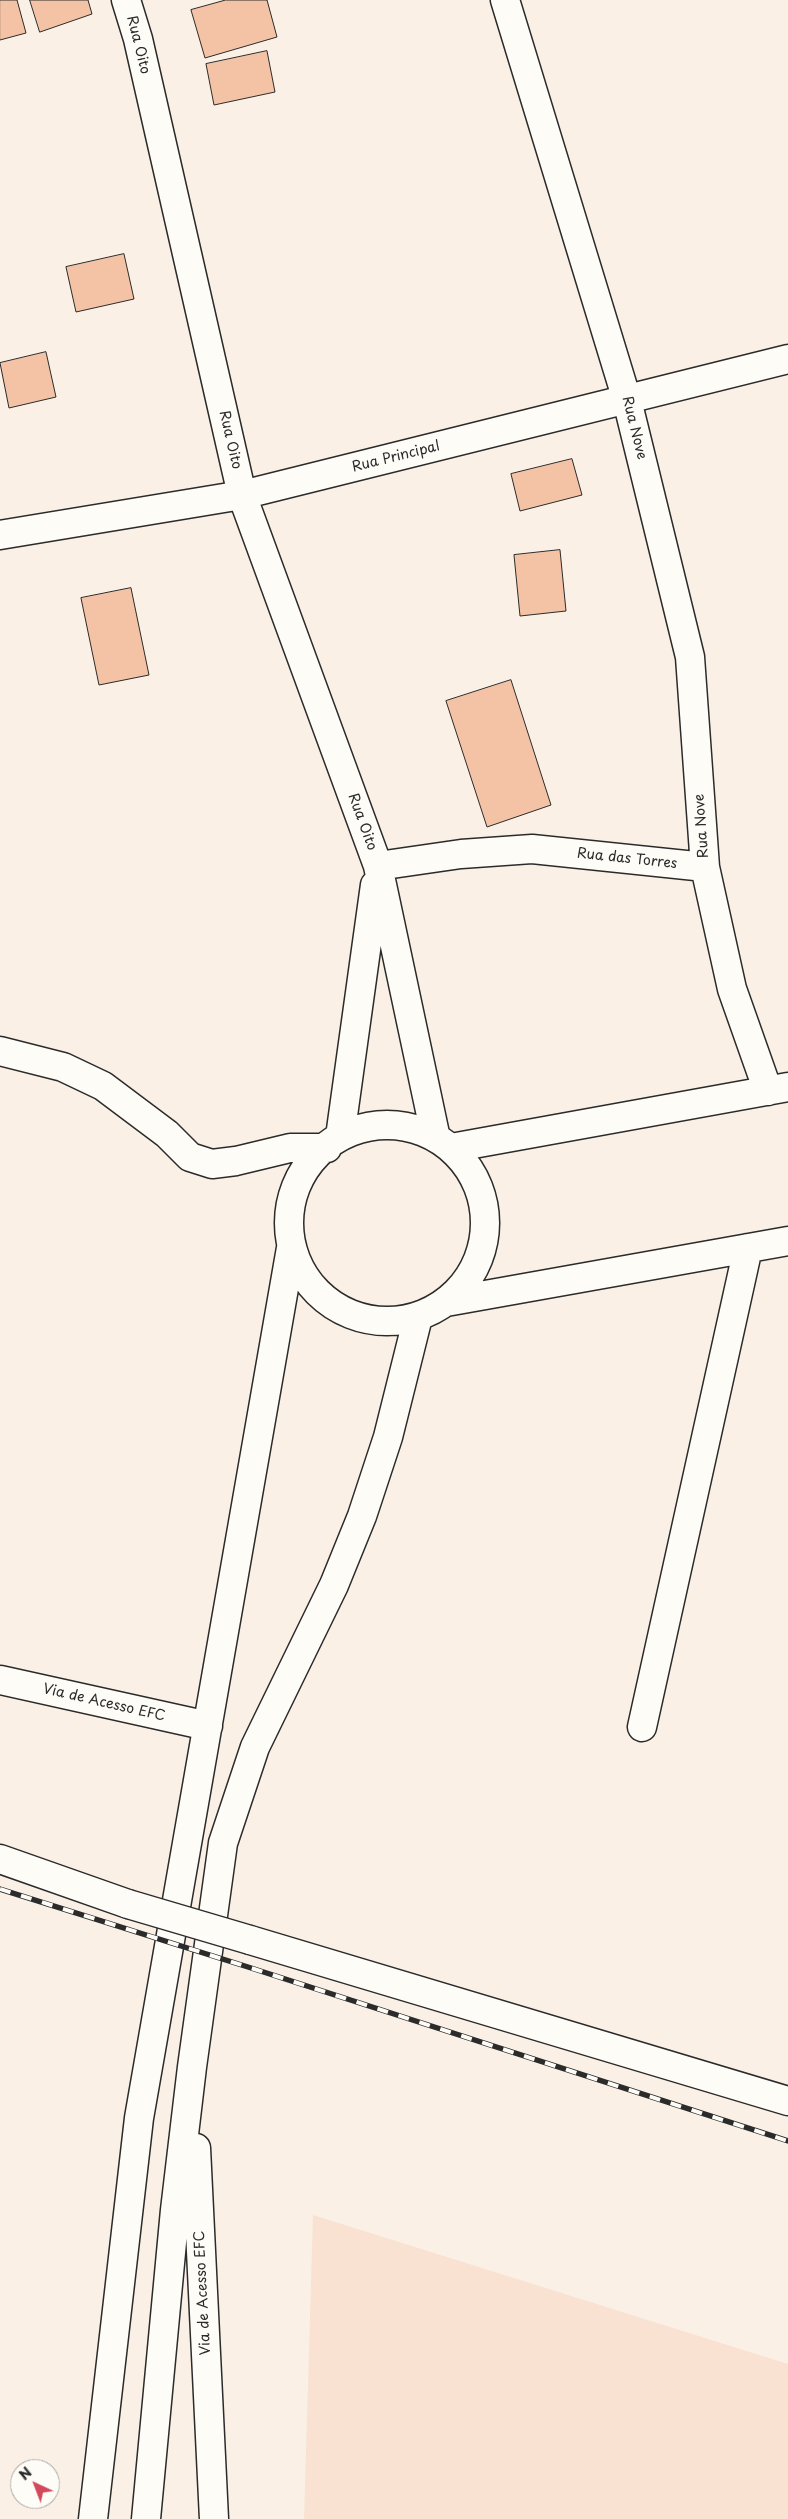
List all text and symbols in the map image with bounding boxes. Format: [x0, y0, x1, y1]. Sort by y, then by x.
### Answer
street label: Rua Oito [123, 14, 153, 76]
street label: Rua Nove [618, 395, 650, 461]
street label: Rua Oito [215, 409, 245, 471]
street label: Rua Principal [350, 438, 442, 476]
street label: Rua Oito [344, 791, 380, 853]
street label: Rua Nove [691, 793, 713, 859]
street label: Rua das Torres [576, 845, 678, 873]
street label: Via de Acesso EFC [41, 1681, 167, 1725]
street label: Via de Acesso EFC [191, 2230, 215, 2356]
north arrow [10, 2459, 60, 2509]
text: N [14, 2462, 36, 2485]

